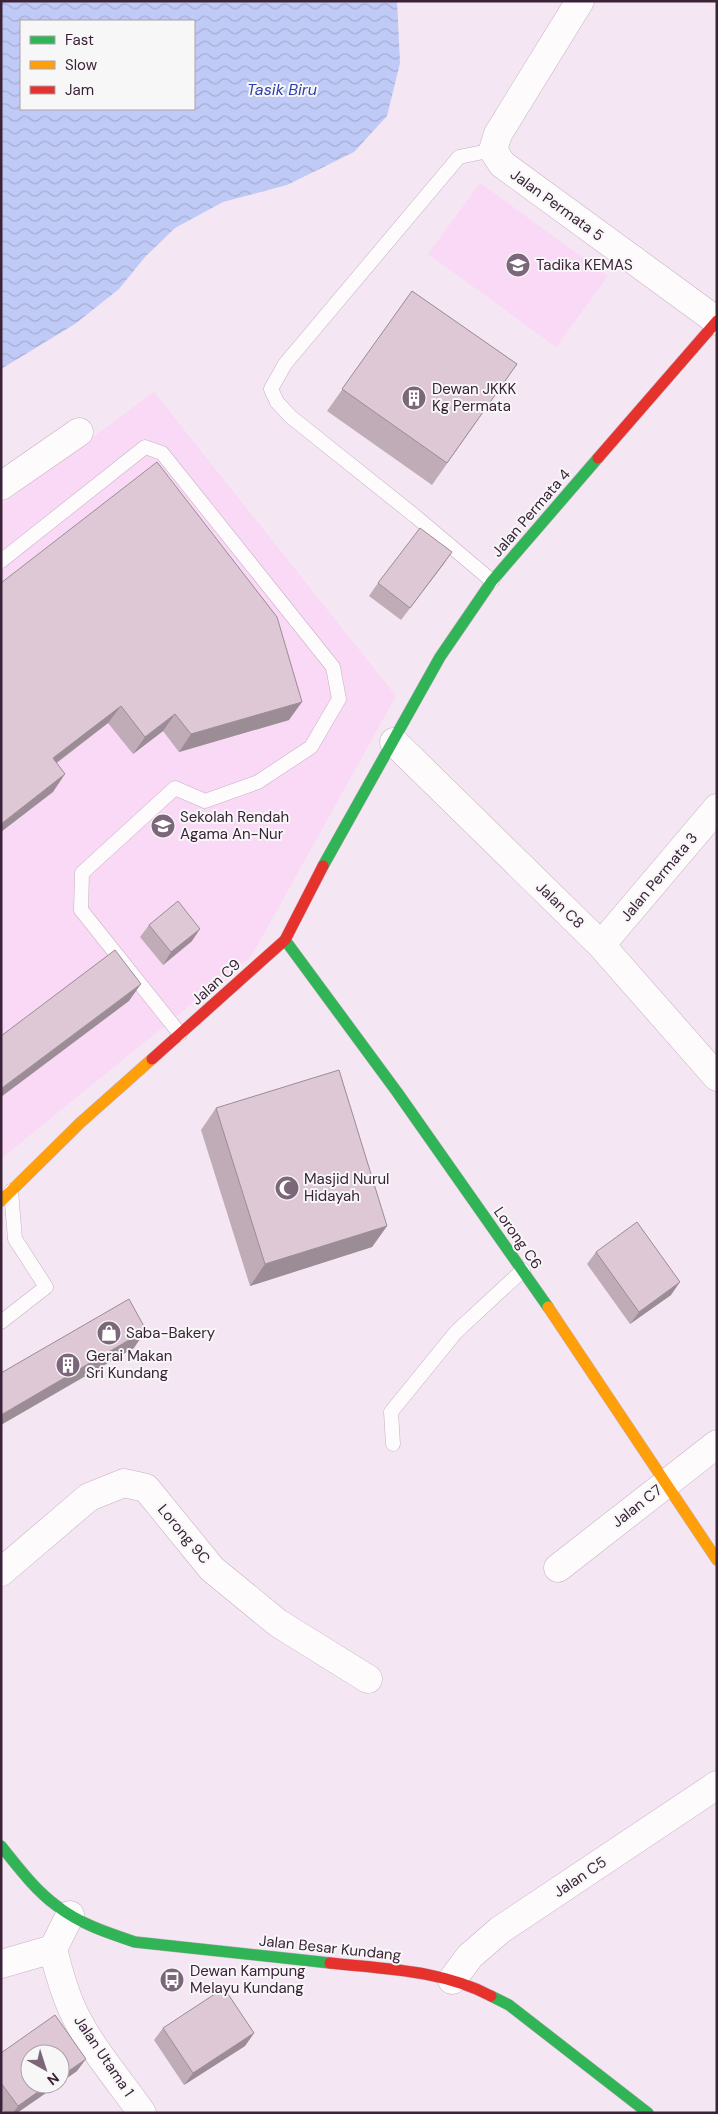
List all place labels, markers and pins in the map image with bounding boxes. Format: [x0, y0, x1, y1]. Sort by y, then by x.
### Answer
school or university icon: Tadika KEMAS [505, 252, 531, 278]
place label: Tadika KEMAS [536, 255, 633, 275]
place label: Dewan JKKK Kg Permata [432, 379, 517, 416]
building icon: Dewan JKKK Kg Permata [401, 385, 427, 411]
place label: Sekolah Rendah Agama An-Nur [180, 807, 289, 844]
school or university icon: Sekolah Rendah Agama An-Nur [150, 813, 176, 839]
place label: Masjid Nurul Hidayah [304, 1169, 389, 1206]
mosque icon: Masjid Nurul Hidayah [274, 1175, 300, 1201]
shop icon: Saba-Bakery [96, 1320, 122, 1346]
place label: Saba-Bakery [126, 1323, 216, 1343]
place label: Gerai Makan Sri Kundang [86, 1346, 172, 1383]
building icon: Gerai Makan Sri Kundang [55, 1352, 81, 1378]
place label: Dewan Kampung Melayu Kundang [190, 1961, 305, 1998]
bus stop icon: Dewan Kampung Melayu Kundang [159, 1967, 185, 1993]

